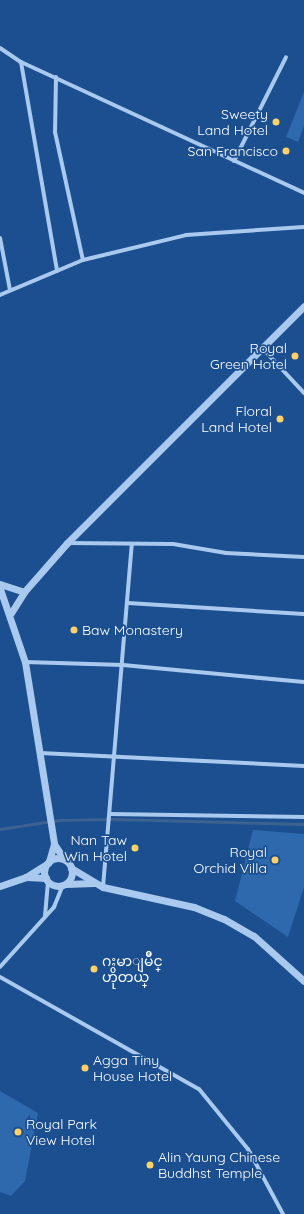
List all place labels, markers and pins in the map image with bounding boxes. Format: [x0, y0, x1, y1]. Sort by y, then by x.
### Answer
place label: Sweety Land Hotel [197, 106, 268, 138]
marker: Sweety Land Hotel [271, 117, 281, 127]
place label: San Francisco [188, 143, 278, 159]
marker: San Francisco [281, 146, 291, 156]
place label: Royal Green Hotel [210, 340, 287, 372]
marker: Royal Green Hotel [290, 351, 300, 361]
place label: Floral Land Hotel [201, 403, 272, 436]
marker: Floral Land Hotel [275, 414, 285, 424]
place label: Baw Monastery [82, 622, 183, 638]
marker: Baw Monastery [69, 625, 79, 635]
place label: Nan Taw Win Hotel [64, 832, 127, 864]
marker: Nan Taw Win Hotel [130, 843, 140, 853]
place label: Royal Orchid Villa [193, 844, 267, 876]
marker: Royal Orchid Villa [270, 855, 280, 865]
place label: ဂႏမာျမိဳင္ ဟိုတယ္ [102, 953, 163, 986]
marker: ဂႏမာျမိဳင္ ဟိုတယ္ [89, 964, 99, 974]
place label: Agga Tiny House Hotel [93, 1052, 172, 1084]
marker: Agga Tiny House Hotel [80, 1063, 90, 1073]
place label: Royal Park View Hotel [26, 1116, 97, 1148]
marker: Royal Park View Hotel [13, 1127, 23, 1137]
place label: Alin Yaung Chinese Buddhst Temple [158, 1149, 280, 1182]
marker: Alin Yaung Chinese Buddhst Temple [145, 1160, 155, 1170]

